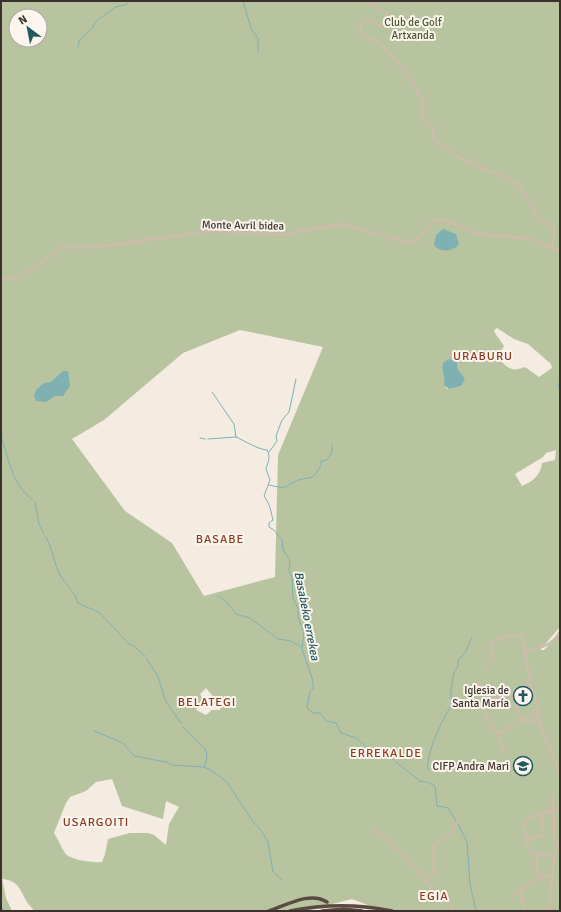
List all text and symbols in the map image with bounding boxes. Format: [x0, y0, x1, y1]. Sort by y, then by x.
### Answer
north arrow [8, 8, 48, 48]
text: N [16, 12, 30, 27]
park label: Club de Golf Artxanda [384, 16, 443, 42]
street label: Monte Avril bidea [202, 218, 285, 233]
district label: URABURU [453, 349, 513, 364]
district label: BASABE [196, 532, 244, 547]
water label: Basabeko errekea [291, 570, 323, 663]
place label: Iglesia de Santa María [452, 684, 509, 710]
church icon: Iglesia de Santa María [512, 685, 534, 707]
district label: BELATEGI [178, 695, 236, 710]
district label: ERREKALDE [350, 746, 422, 761]
school or university icon: CIFP Andra Mari [512, 755, 534, 777]
place label: CIFP Andra Mari [433, 760, 509, 773]
district label: USARGOITI [63, 815, 129, 830]
district label: EGIA [419, 889, 449, 904]

